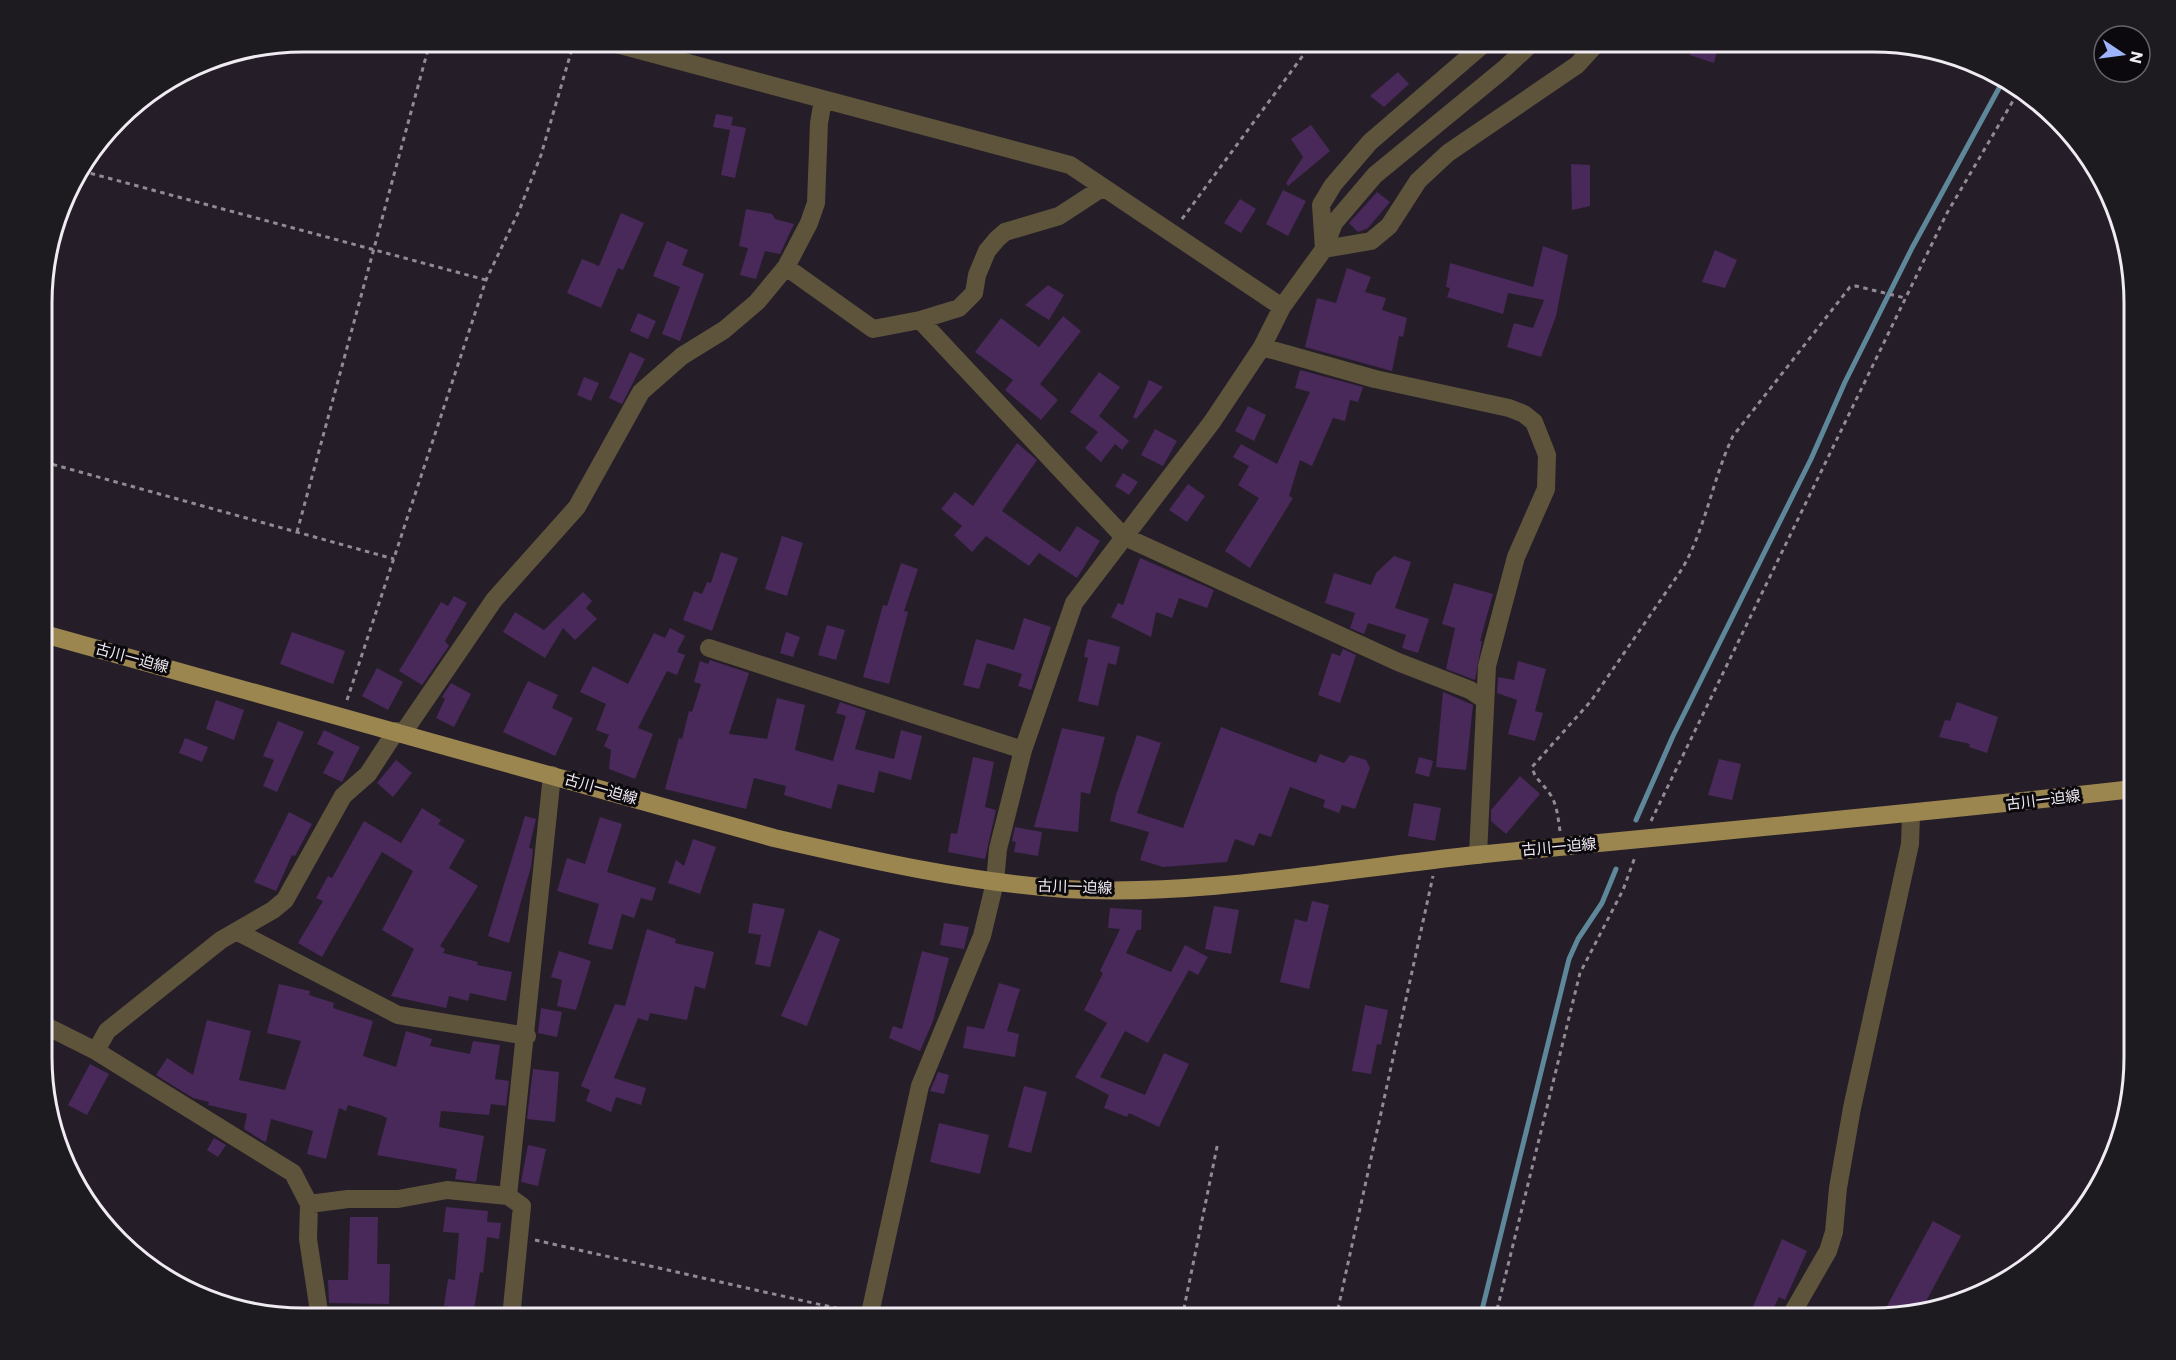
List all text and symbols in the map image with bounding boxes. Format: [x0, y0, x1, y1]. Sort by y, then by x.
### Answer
north arrow [2092, 24, 2152, 84]
text: N [2126, 50, 2148, 65]
street label: 古川一迫線 [94, 639, 171, 675]
street label: 古川一迫線 [563, 769, 640, 807]
street label: 古川一迫線 [2005, 786, 2081, 813]
street label: 古川一迫線 [1521, 834, 1597, 858]
street label: 古川一迫線 [1037, 876, 1113, 896]

